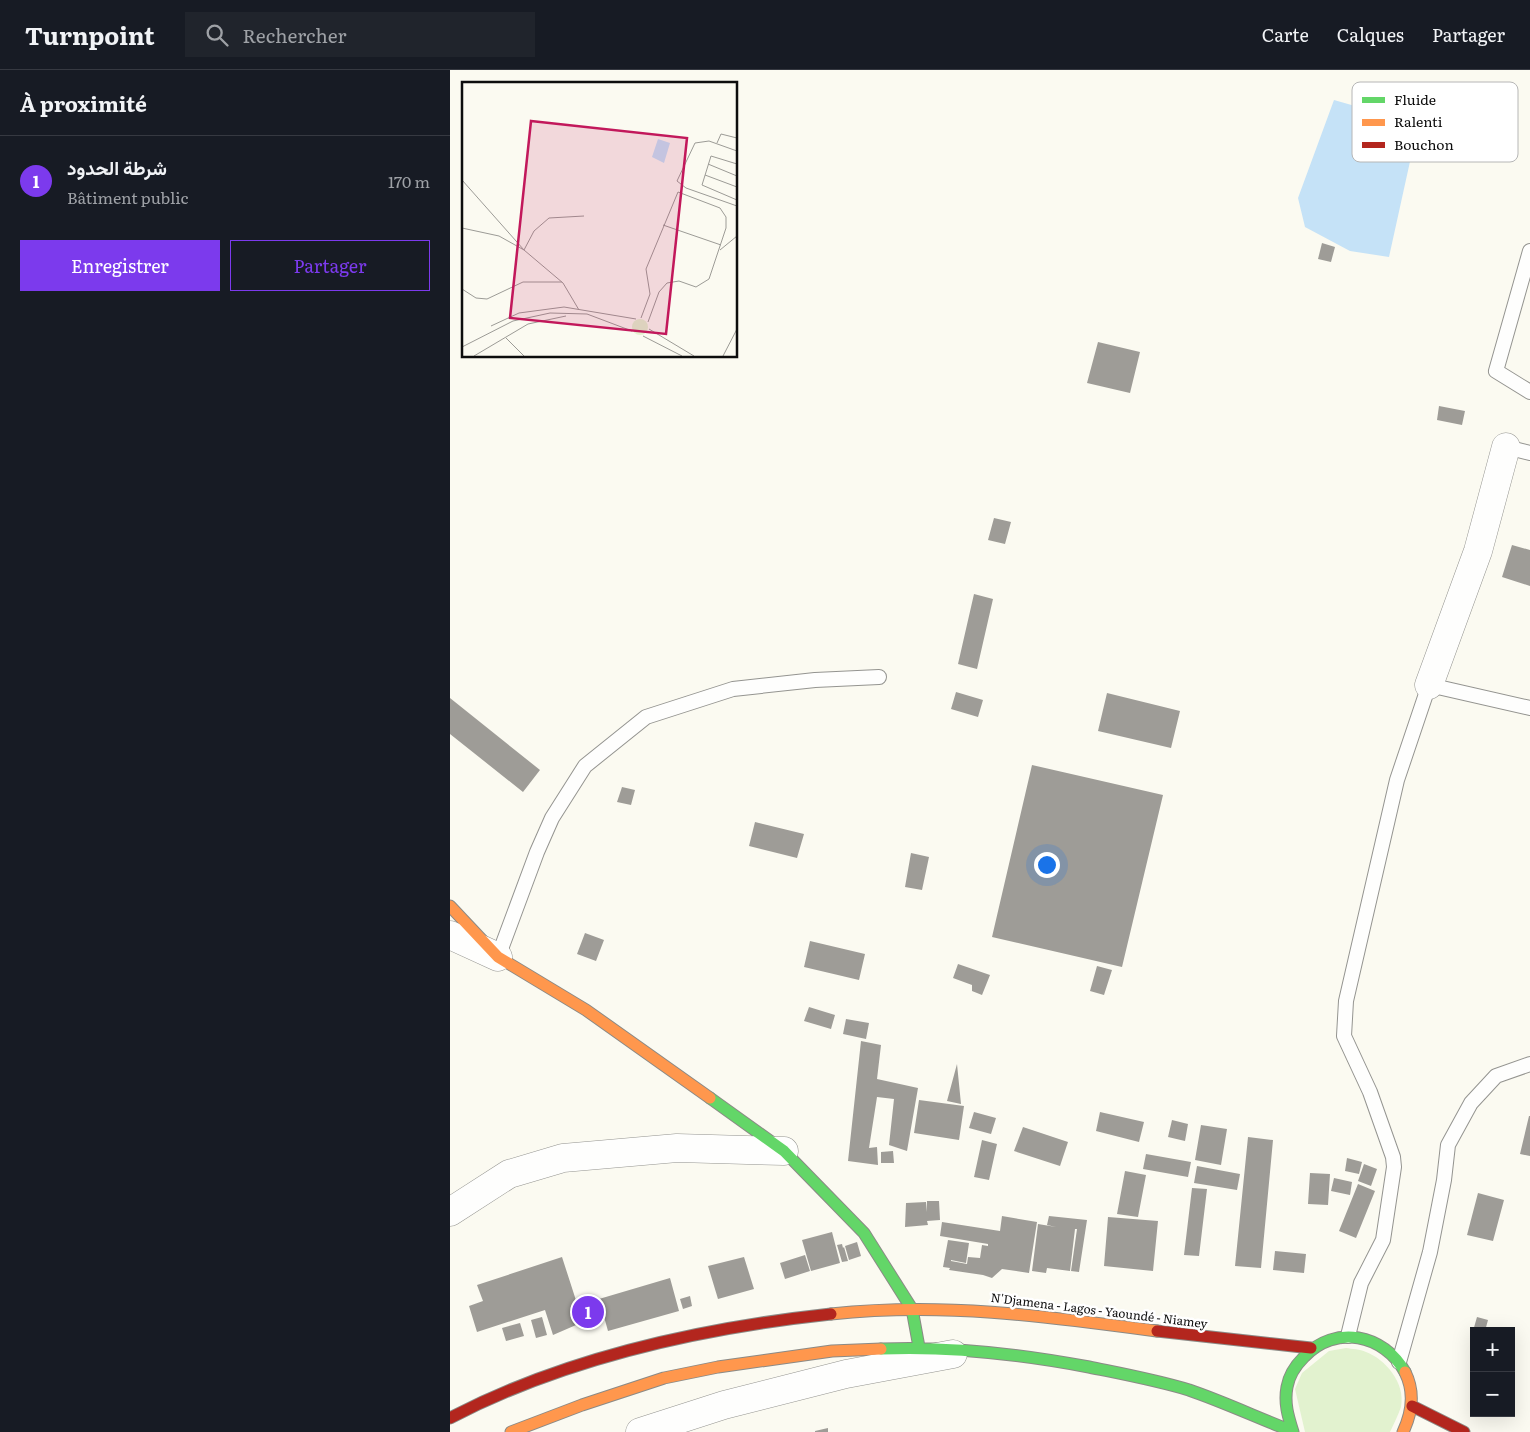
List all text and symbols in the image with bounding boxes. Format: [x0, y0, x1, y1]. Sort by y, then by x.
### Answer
search box [185, 12, 535, 57]
text: Turnpoint [25, 17, 155, 52]
icon: search [203, 21, 231, 49]
text: Rechercher [243, 21, 346, 49]
text: Carte [1262, 21, 1309, 48]
text: Calques [1337, 21, 1404, 48]
text: Partager [1432, 21, 1505, 48]
inset map [462, 82, 738, 358]
legend [1352, 82, 1518, 162]
text: À proximité [20, 87, 147, 118]
text: Fluide [1394, 89, 1436, 109]
text: Ralenti [1394, 111, 1443, 131]
text: Bouchon [1394, 134, 1454, 154]
text: شرطة الحدود [67, 153, 167, 181]
text: 1 [33, 169, 39, 193]
text: 170 m [388, 169, 430, 193]
text: Bâtiment public [67, 185, 189, 209]
button: Enregistrer [20, 240, 220, 291]
button: Partager [230, 240, 430, 291]
your location [1034, 852, 1060, 878]
street label: N'Djamena - Lagos - Yaoundé - Niamey [990, 1288, 1209, 1332]
pin: 1 [572, 1293, 604, 1331]
map controls [1470, 1327, 1515, 1417]
button: + [1470, 1327, 1515, 1372]
button: − [1470, 1372, 1515, 1417]

